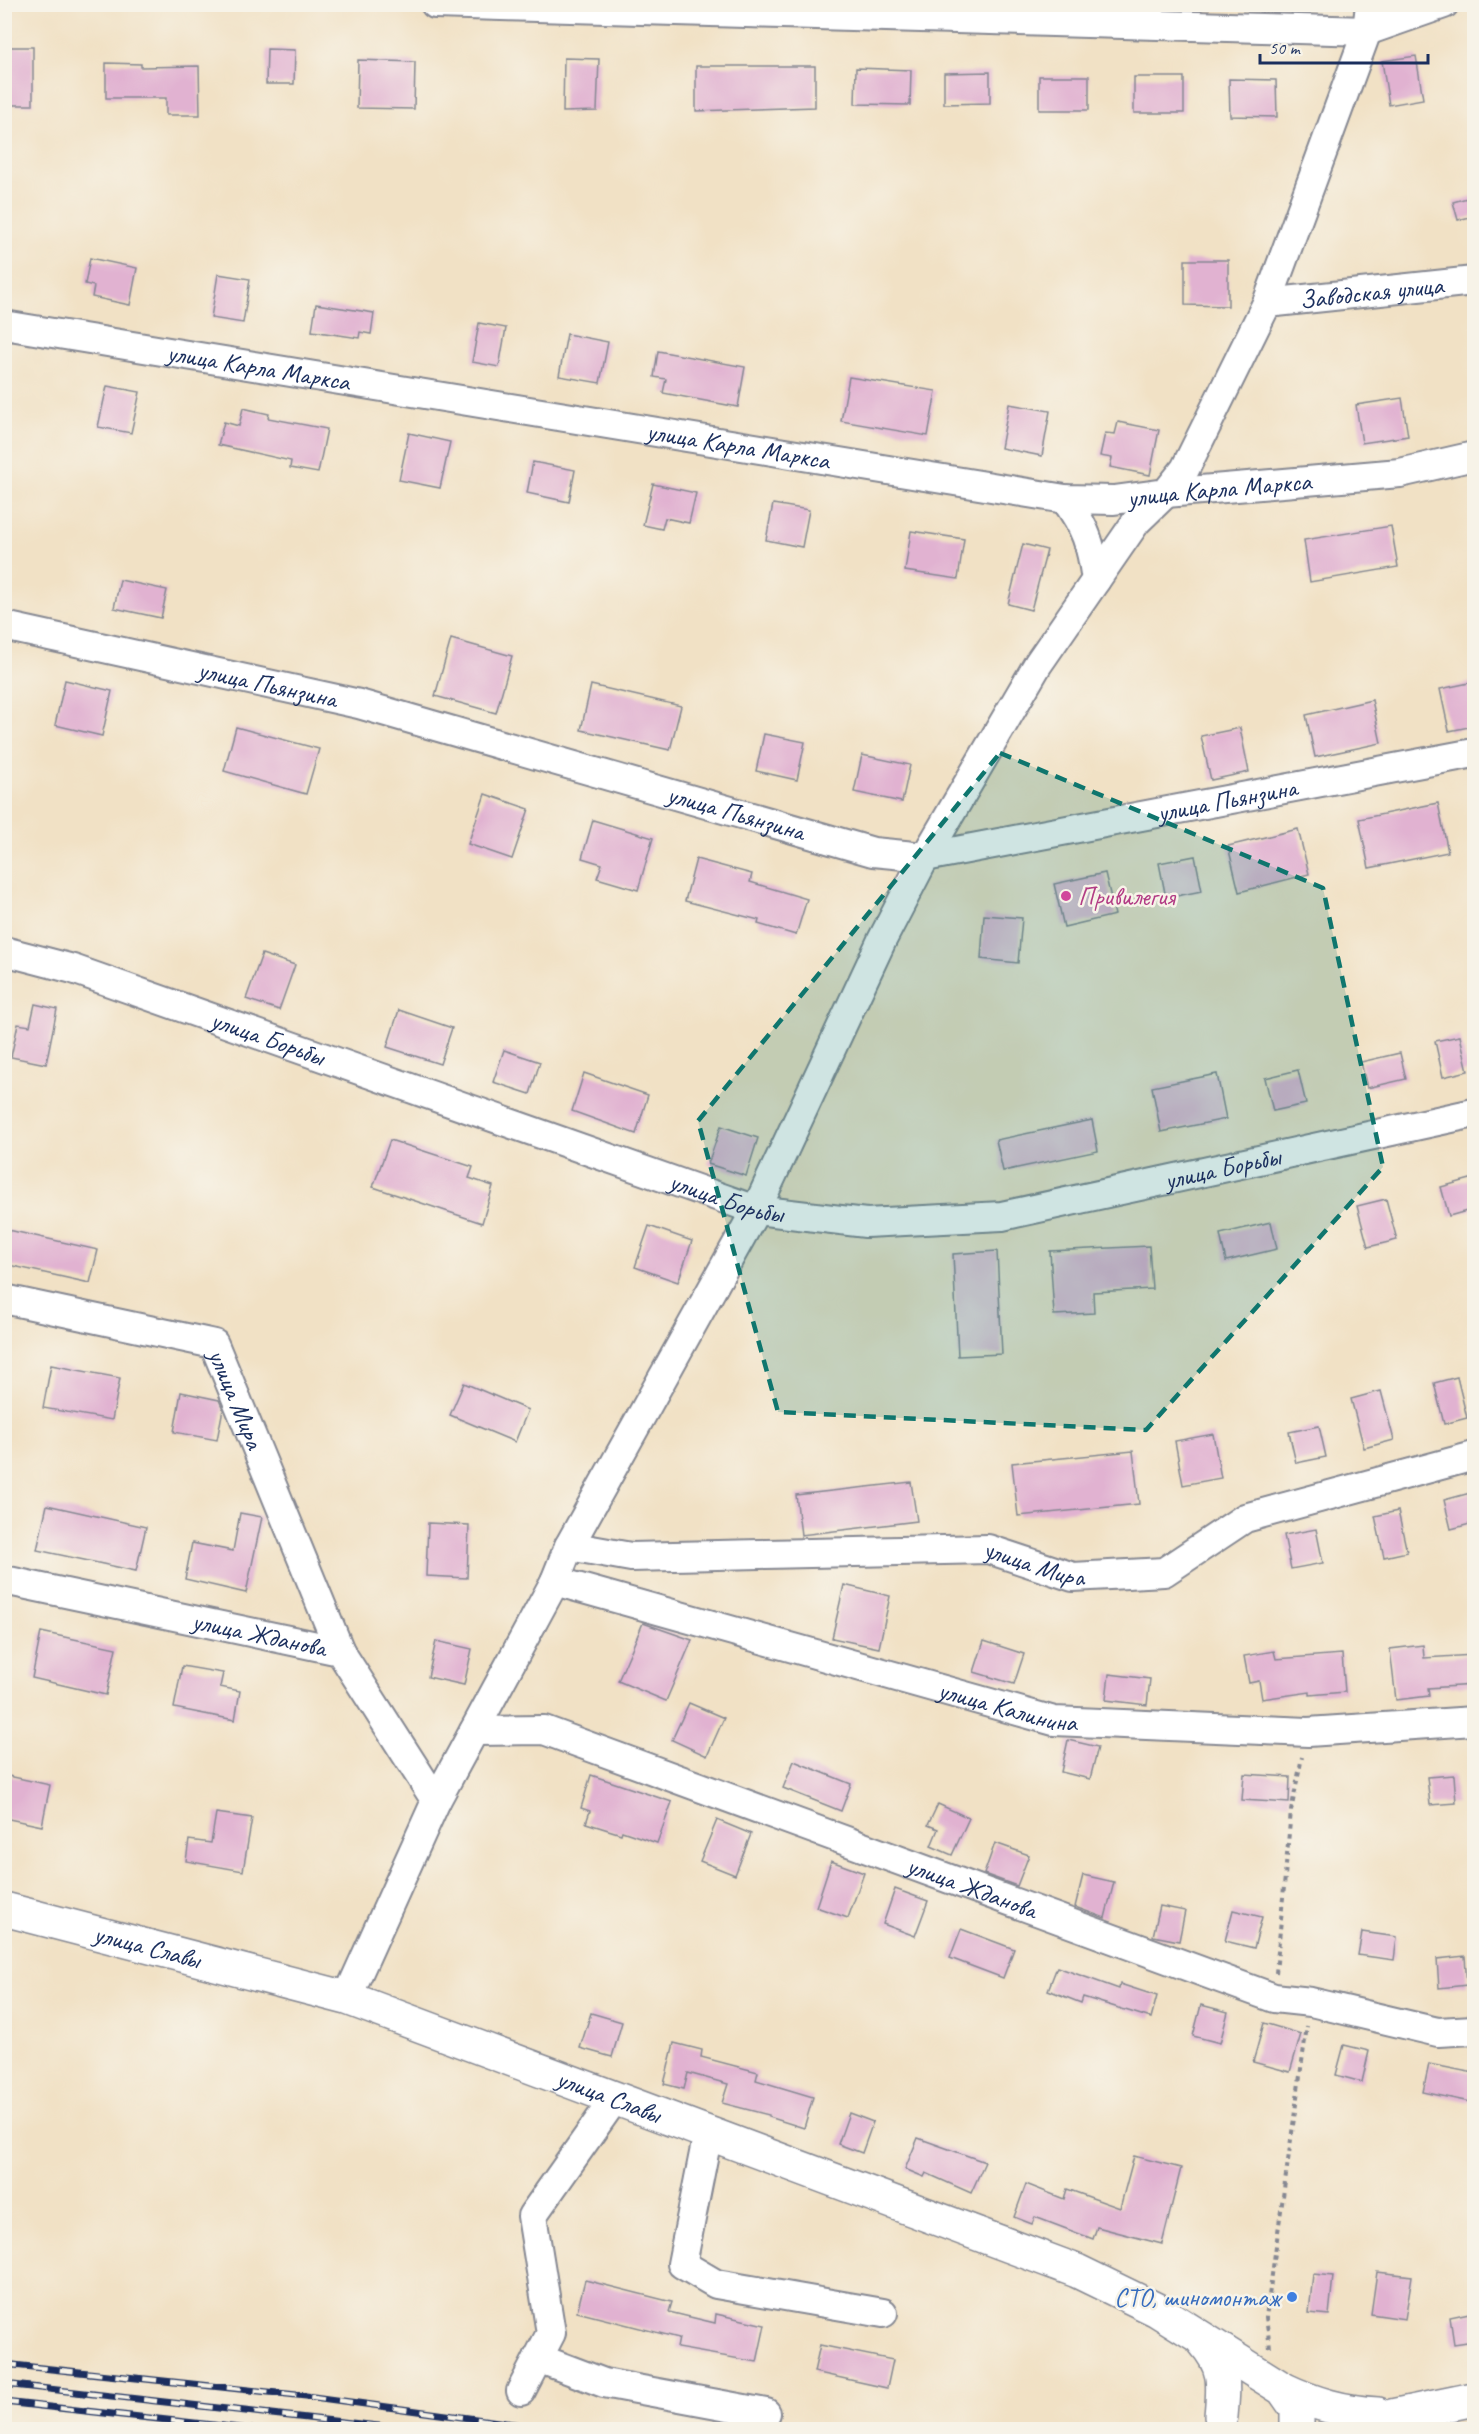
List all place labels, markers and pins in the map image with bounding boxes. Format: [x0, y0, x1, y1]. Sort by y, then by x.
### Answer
place label: Привилегия [1078, 880, 1176, 913]
marker: Привилегия [1059, 889, 1073, 903]
place label: СТО, шиномонтаж [1114, 2281, 1283, 2314]
marker: СТО, шиномонтаж [1285, 2290, 1299, 2304]

